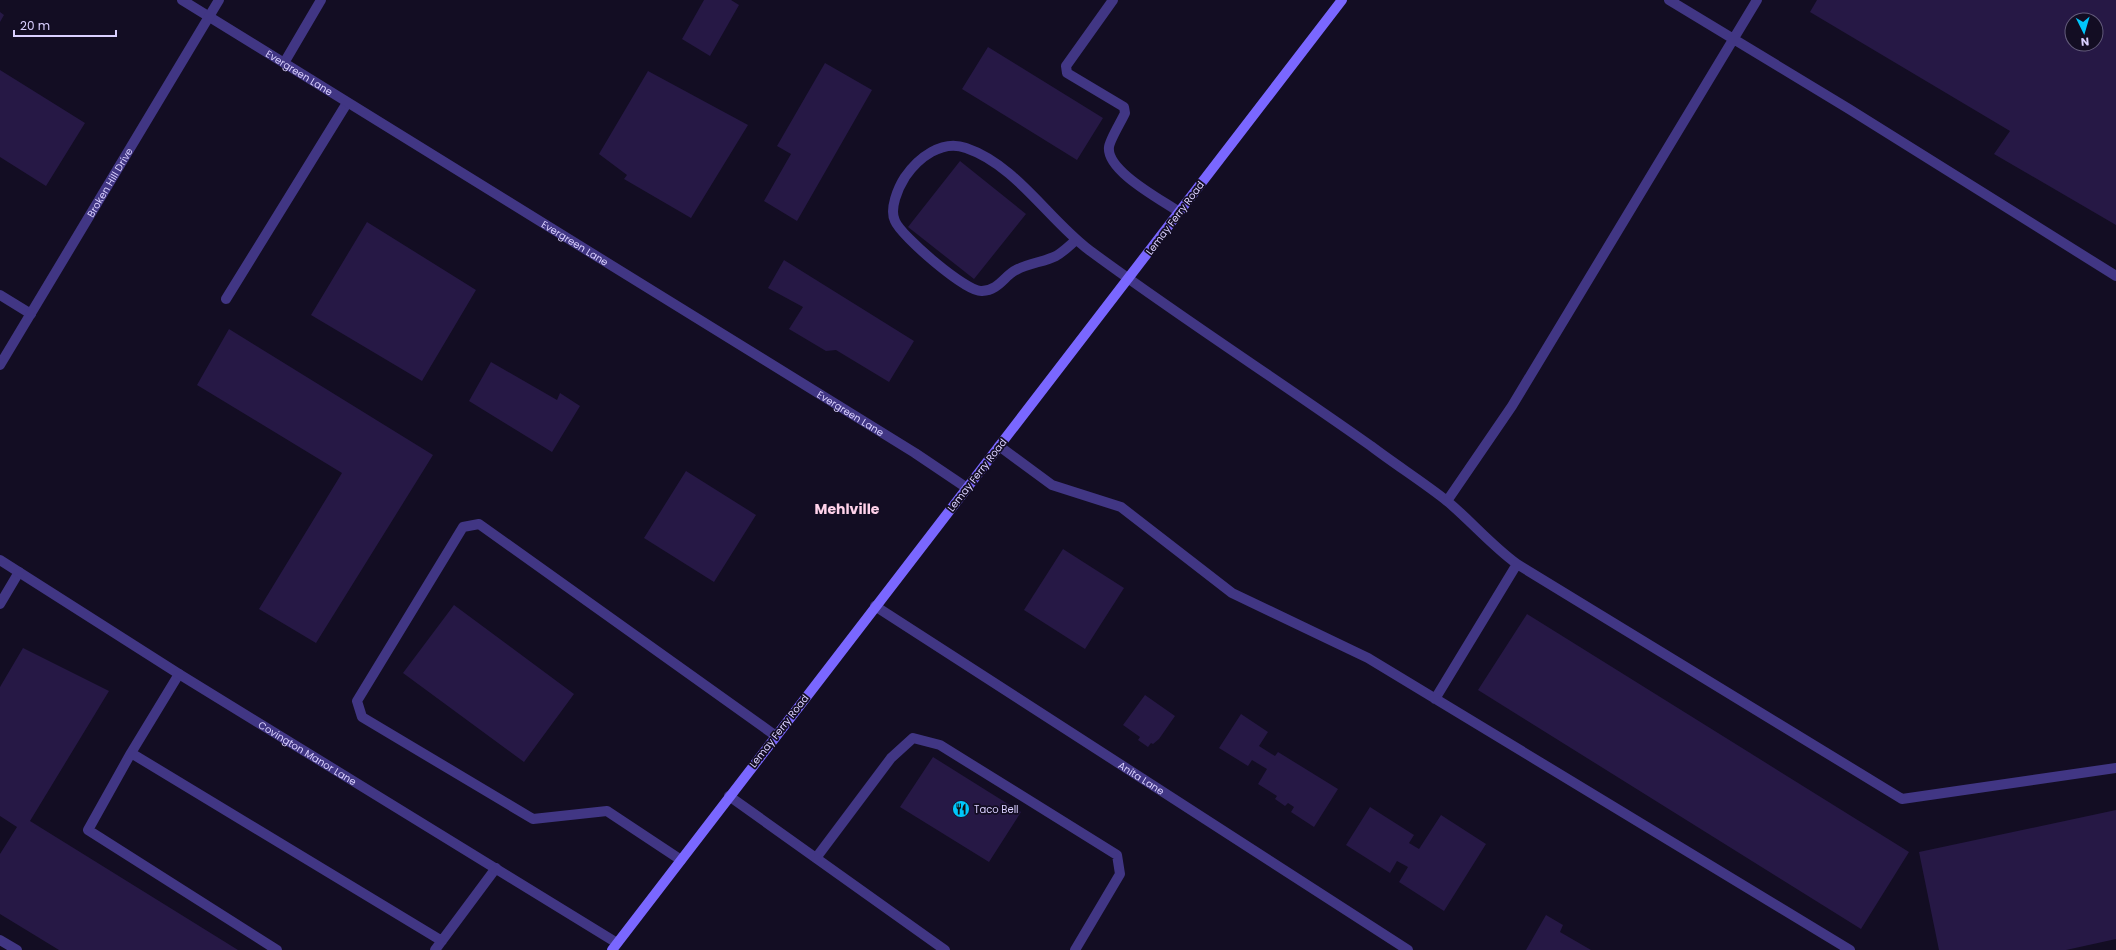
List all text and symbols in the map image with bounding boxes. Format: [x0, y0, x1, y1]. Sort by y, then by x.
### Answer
scale bar [14, 12, 116, 38]
north arrow [2064, 12, 2104, 52]
text: 20 m [20, 17, 50, 34]
text: N [2080, 34, 2090, 50]
street label: Evergreen Lane [263, 46, 336, 99]
street label: Broken Hill Drive [83, 145, 136, 220]
street label: Lemay Ferry Road [1142, 178, 1208, 258]
street label: Evergreen Lane [539, 216, 611, 269]
street label: Evergreen Lane [814, 387, 887, 440]
street label: Lemay Ferry Road [944, 435, 1010, 515]
district label: Mehlville [815, 499, 880, 519]
street label: Lemay Ferry Road [746, 691, 812, 771]
street label: Covington Manor Lane [255, 717, 359, 789]
street label: Anita Lane [1115, 757, 1167, 798]
restaurant icon: Taco Bell [951, 799, 971, 819]
place label: Taco Bell [974, 802, 1019, 817]

